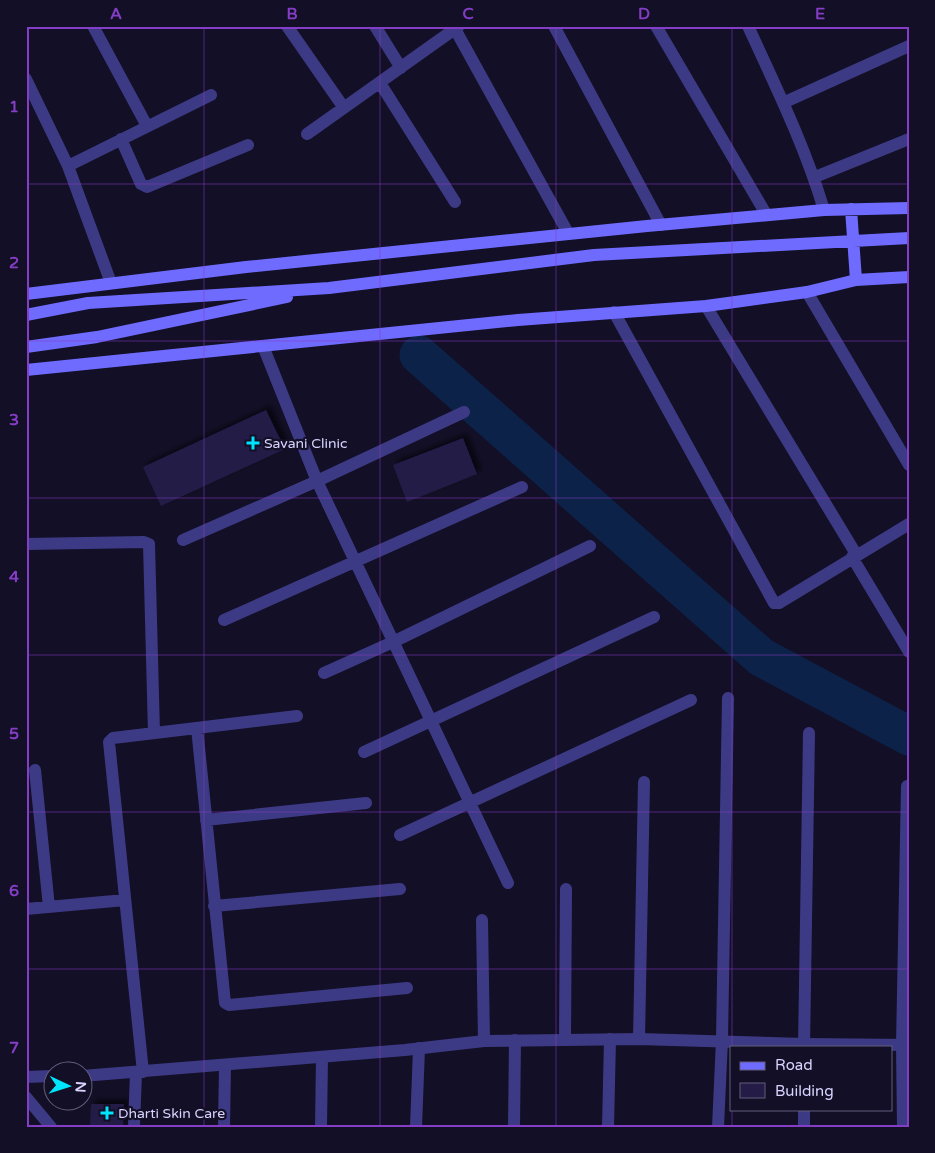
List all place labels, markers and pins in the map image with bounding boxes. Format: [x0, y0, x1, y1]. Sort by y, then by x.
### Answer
place label: Savani Clinic [264, 435, 347, 452]
marker: Savani Clinic [246, 436, 260, 450]
place label: Dharti Skin Care [118, 1105, 225, 1122]
marker: Dharti Skin Care [100, 1106, 114, 1120]

